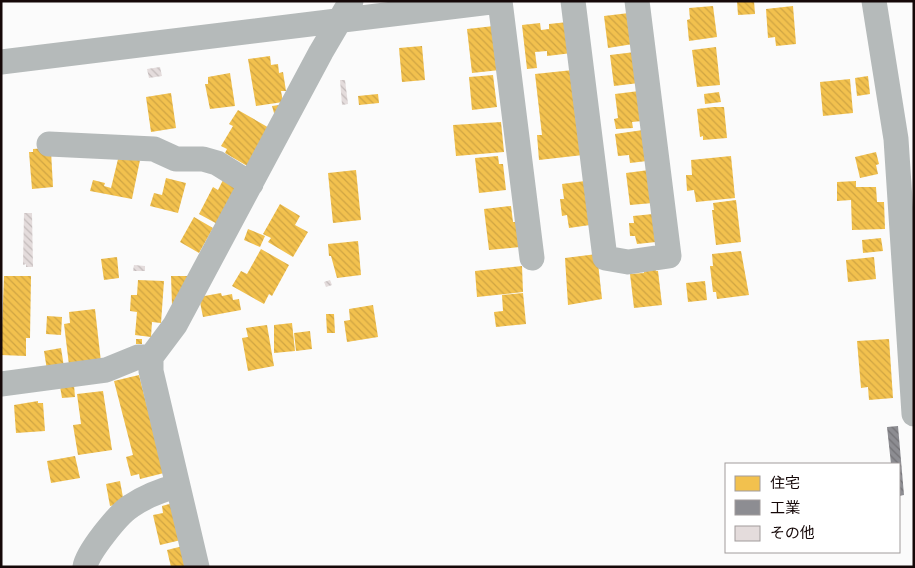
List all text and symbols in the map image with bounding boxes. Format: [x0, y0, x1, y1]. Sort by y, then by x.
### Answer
legend [725, 463, 900, 553]
text: 住宅 [770, 475, 800, 494]
text: 工業 [770, 500, 800, 519]
text: その他 [770, 525, 815, 544]

